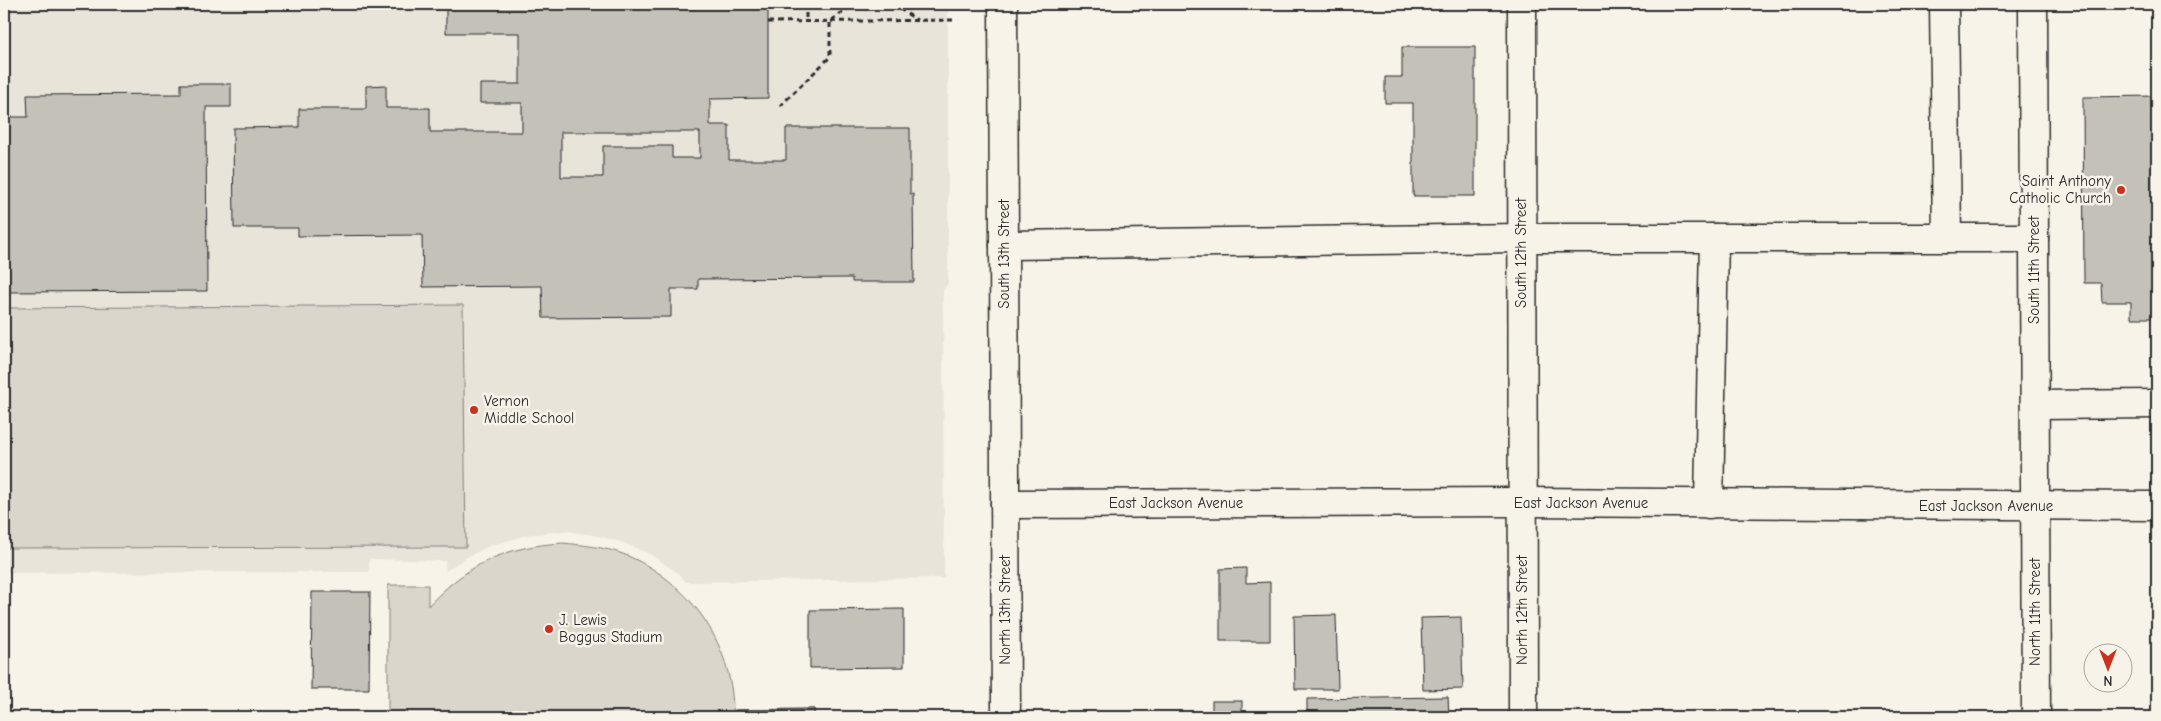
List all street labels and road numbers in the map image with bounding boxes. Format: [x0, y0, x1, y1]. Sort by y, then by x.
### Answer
street label: South 12th Street [1512, 197, 1530, 308]
street label: South 13th Street [995, 198, 1013, 309]
street label: South 11th Street [2025, 215, 2043, 324]
street label: East Jackson Avenue [1109, 494, 1244, 512]
street label: East Jackson Avenue [1514, 494, 1649, 512]
street label: East Jackson Avenue [1919, 497, 2054, 515]
street label: North 12th Street [1513, 554, 1531, 665]
street label: North 13th Street [996, 555, 1014, 665]
street label: North 11th Street [2026, 557, 2044, 666]

